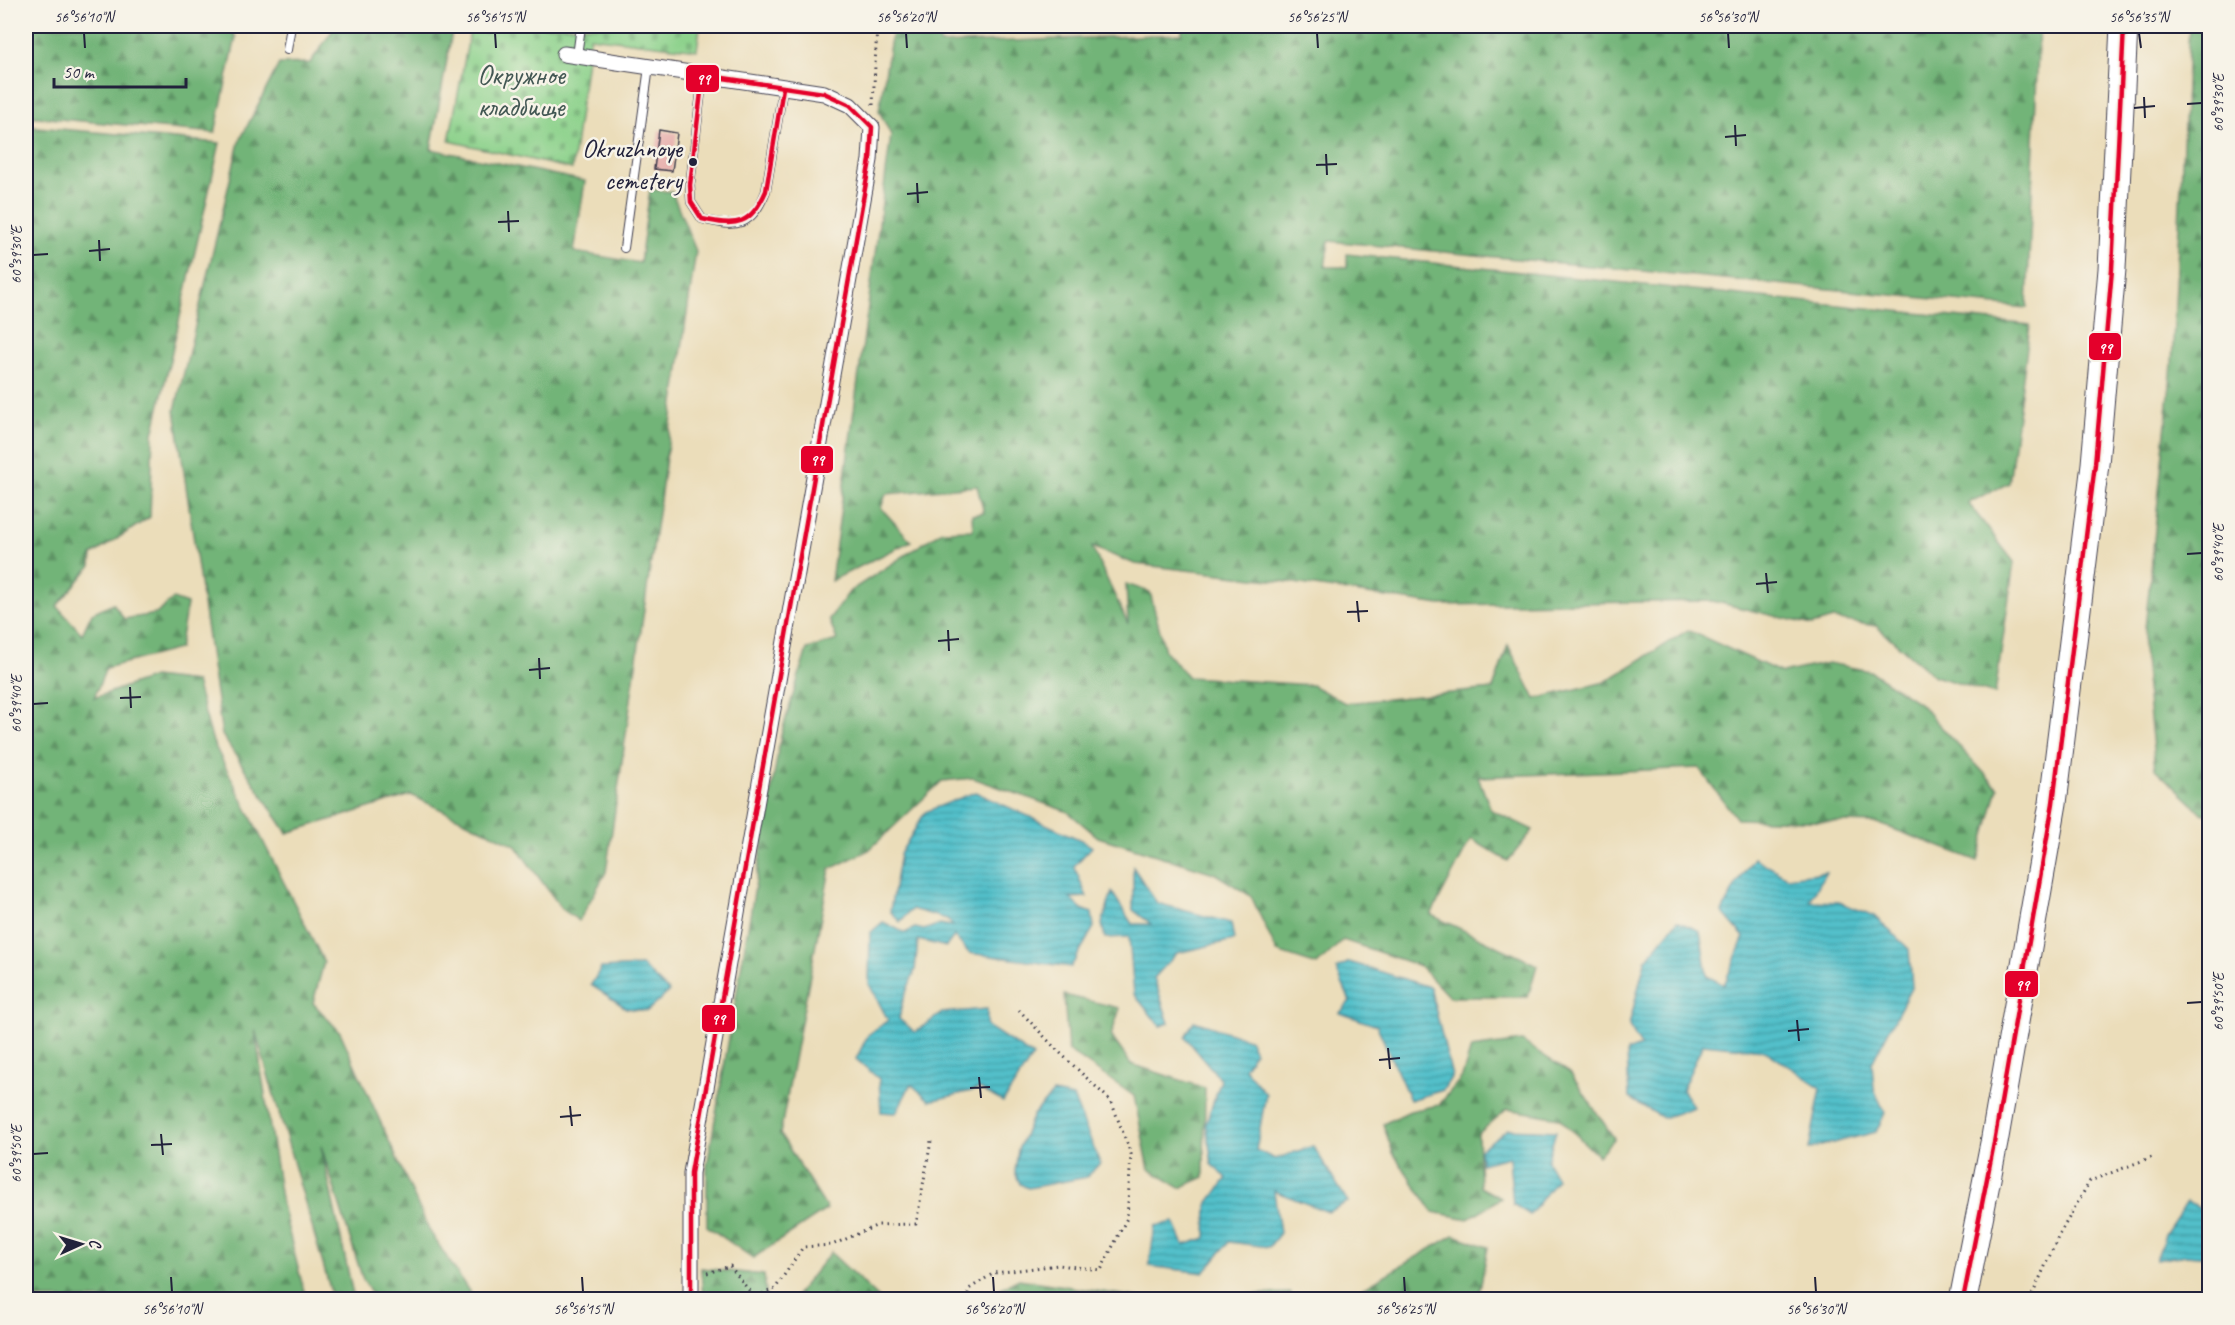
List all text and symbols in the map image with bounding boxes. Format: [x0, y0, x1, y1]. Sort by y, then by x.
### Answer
text: 56°56'10"N [54, 8, 117, 27]
text: 56°56'15"N [465, 8, 528, 27]
text: 56°56'20"N [876, 8, 939, 27]
text: 56°56'25"N [1287, 8, 1350, 27]
text: 56°56'30"N [1698, 8, 1761, 27]
text: 56°56'35"N [2109, 8, 2172, 27]
scale bar [54, 51, 186, 89]
park label: Окружное кладбище [477, 57, 567, 124]
text: 50 m [63, 61, 96, 83]
line badge: 99 [685, 64, 720, 93]
text: 99 [696, 69, 712, 89]
text: 60°39'30"E [2209, 72, 2228, 132]
place label: Okruzhnoye cemetery [582, 132, 684, 197]
marker: Okruzhnoye cemetery [687, 156, 699, 168]
text: 60°39'30"E [7, 224, 26, 284]
line badge: 99 [2088, 332, 2122, 361]
text: 99 [2098, 338, 2114, 358]
line badge: 99 [800, 445, 834, 474]
text: 99 [810, 450, 826, 470]
text: 60°39'40"E [2209, 522, 2228, 582]
text: 60°39'40"E [7, 673, 26, 733]
line badge: 99 [2004, 970, 2039, 998]
text: 60°39'50"E [2209, 971, 2228, 1031]
text: 99 [2015, 975, 2031, 995]
line badge: 99 [701, 1004, 736, 1033]
text: 99 [711, 1009, 727, 1029]
text: 60°39'50"E [7, 1123, 26, 1183]
north arrow [51, 1214, 111, 1274]
text: С [85, 1238, 105, 1250]
text: 56°56'10"N [142, 1300, 205, 1319]
text: 56°56'15"N [553, 1300, 616, 1319]
text: 56°56'20"N [964, 1300, 1027, 1319]
text: 56°56'25"N [1375, 1300, 1438, 1319]
text: 56°56'30"N [1786, 1300, 1849, 1319]

